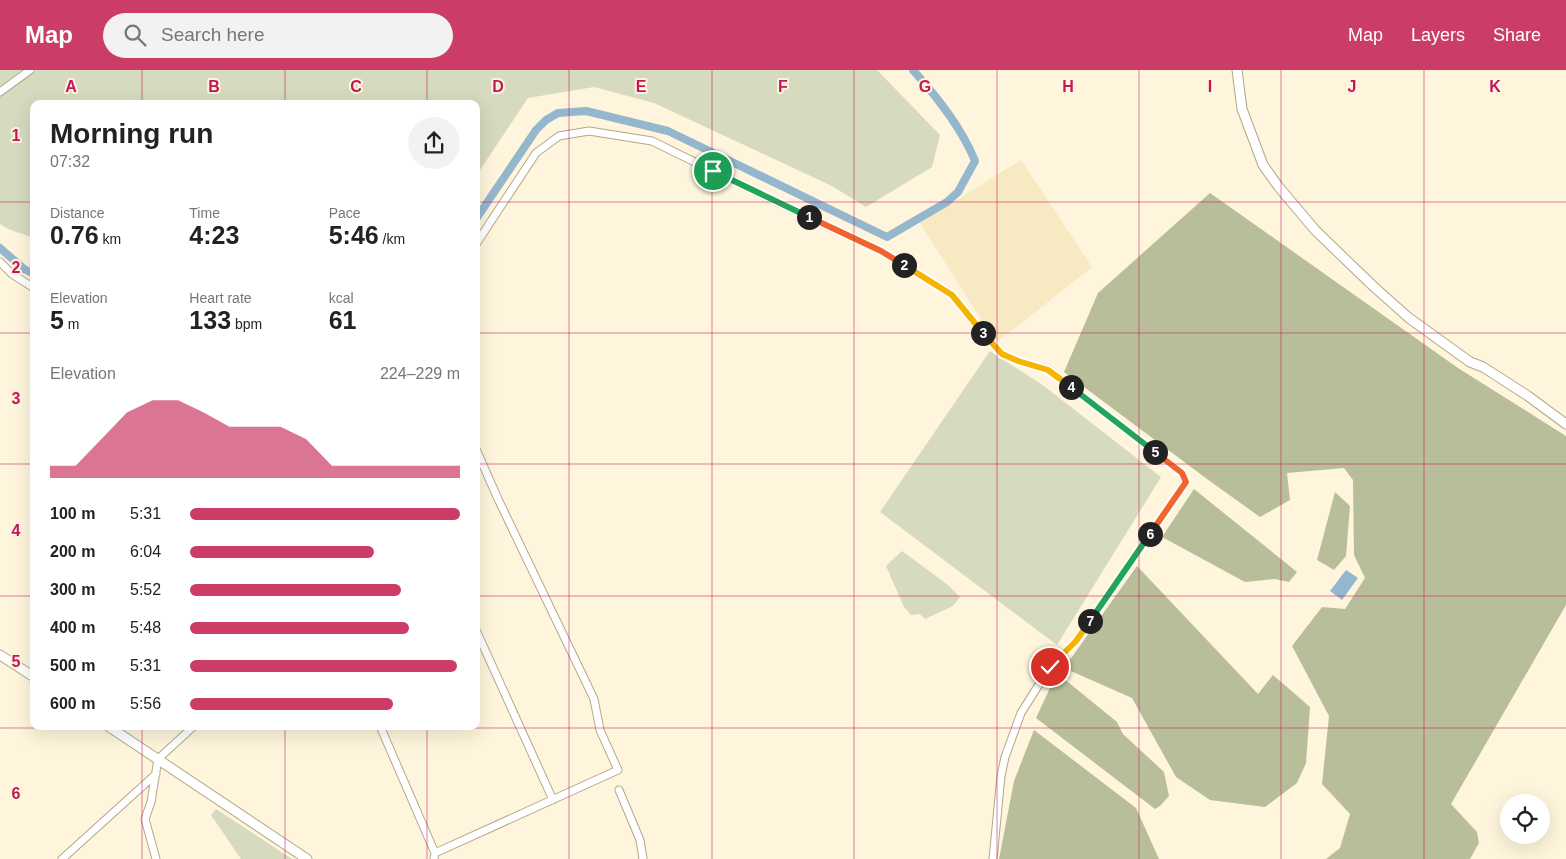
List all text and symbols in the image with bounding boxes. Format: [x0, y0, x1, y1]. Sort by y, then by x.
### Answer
search box [103, 13, 453, 58]
text: Map [25, 21, 73, 48]
icon: search [121, 21, 149, 49]
text: Search here [161, 24, 265, 45]
text: Map [1348, 25, 1383, 45]
text: Layers [1411, 25, 1465, 45]
text: Share [1493, 25, 1541, 45]
text: A [65, 78, 77, 95]
text: B [208, 78, 220, 95]
text: C [350, 78, 362, 95]
text: D [492, 78, 504, 95]
text: E [636, 78, 647, 95]
text: F [778, 78, 788, 95]
text: G [919, 78, 931, 95]
text: H [1062, 78, 1074, 95]
text: I [1208, 78, 1212, 95]
text: J [1348, 78, 1356, 95]
text: K [1489, 78, 1501, 95]
button: share [408, 117, 460, 169]
text: Morning run [50, 118, 213, 149]
text: 1 [12, 127, 21, 144]
pin [692, 150, 734, 192]
text: 07:32 [50, 153, 90, 170]
icon: arrive [699, 157, 727, 185]
pin: 1 [796, 204, 822, 230]
text: Distance [50, 205, 104, 221]
text: Time [189, 205, 220, 221]
text: Pace [329, 205, 361, 221]
text: 1 [806, 209, 813, 225]
text: 0.76 [50, 221, 99, 249]
text: 4:23 [189, 221, 239, 249]
text: 5:46 [329, 221, 379, 249]
text: km [99, 231, 121, 247]
text: /km [379, 231, 405, 247]
pin: 2 [892, 252, 916, 278]
text: 2 [901, 257, 908, 273]
text: 2 [12, 259, 21, 276]
text: Elevation [50, 290, 108, 306]
text: Heart rate [189, 290, 252, 306]
text: kcal [329, 290, 354, 306]
text: 5 [50, 306, 64, 334]
text: 133 [189, 306, 231, 334]
text: 61 [329, 306, 356, 334]
text: m [64, 316, 79, 332]
text: bpm [231, 316, 262, 332]
pin: 3 [970, 320, 996, 346]
text: 3 [980, 325, 987, 341]
text: Elevation [50, 365, 116, 382]
text: 224–229 m [380, 365, 460, 382]
pin: 4 [1058, 374, 1084, 400]
text: 4 [1068, 379, 1075, 395]
text: 3 [12, 390, 21, 407]
pin: 5 [1142, 440, 1168, 464]
text: 5 [1152, 444, 1159, 460]
text: 100 m [50, 505, 95, 522]
text: 5:31 [130, 505, 161, 522]
text: 4 [12, 522, 21, 539]
pin: 6 [1138, 522, 1162, 546]
text: 6 [1147, 526, 1154, 542]
text: 200 m [50, 543, 95, 560]
text: 6:04 [130, 543, 161, 560]
text: 300 m [50, 581, 95, 598]
text: 5:52 [130, 581, 161, 598]
pin: 7 [1078, 608, 1102, 634]
text: 7 [1087, 613, 1094, 629]
text: 400 m [50, 619, 95, 636]
text: 5:48 [130, 619, 161, 636]
pin [1029, 646, 1071, 688]
text: 5 [12, 653, 21, 670]
icon: check [1036, 653, 1064, 681]
text: 500 m [50, 657, 95, 674]
text: 5:31 [130, 657, 161, 674]
text: 600 m [50, 695, 95, 712]
text: 5:56 [130, 695, 161, 712]
text: 6 [12, 785, 21, 802]
map controls [1500, 794, 1550, 844]
button: locate [1500, 794, 1550, 844]

